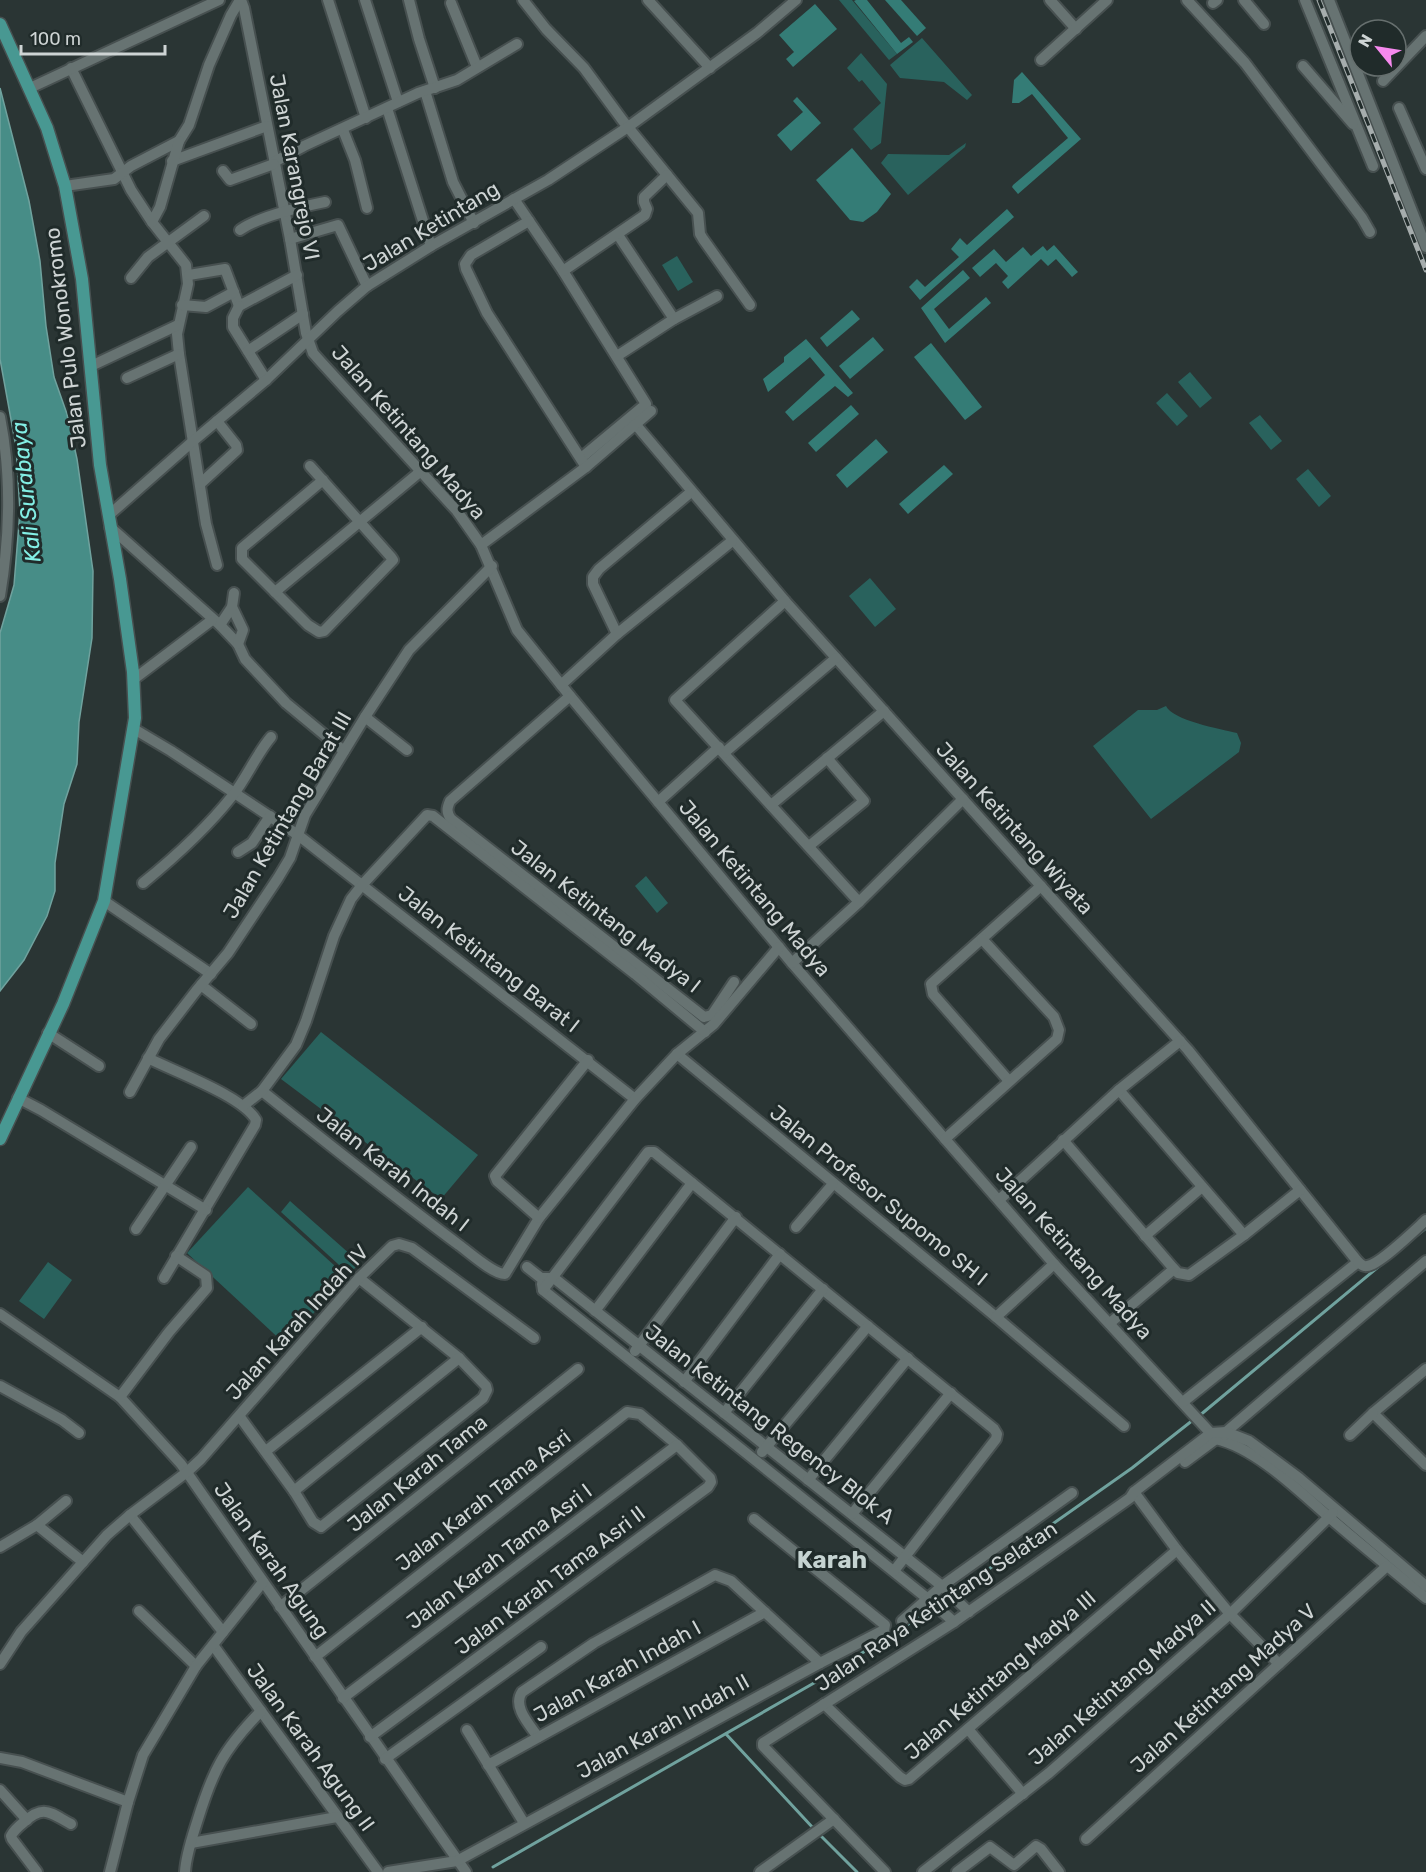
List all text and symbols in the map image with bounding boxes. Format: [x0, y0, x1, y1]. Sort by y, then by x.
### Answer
scale bar [21, 18, 165, 56]
north arrow [1348, 18, 1408, 78]
text: 100 m [30, 28, 81, 50]
text: N [1354, 31, 1377, 50]
street label: Jalan Karangrejo VI [265, 72, 325, 262]
street label: Jalan Ketintang [359, 176, 503, 276]
street label: Jalan Pulo Wonokromo [39, 226, 91, 450]
street label: Jalan Ketintang Madya [327, 340, 491, 524]
water label: Kali Surabaya [5, 420, 47, 564]
street label: Jalan Ketintang Barat III [218, 707, 356, 923]
street label: Jalan Ketintang Wiyata [931, 737, 1099, 919]
street label: Jalan Ketintang Madya [674, 795, 836, 981]
street label: Jalan Ketintang Madya I [506, 834, 706, 998]
street label: Jalan Ketintang Barat I [393, 880, 585, 1038]
street label: Jalan Profesor Supomo SH I [765, 1099, 993, 1291]
street label: Jalan Karah Indah I [312, 1102, 474, 1236]
street label: Jalan Ketintang Madya [990, 1162, 1158, 1344]
street label: Jalan Karah Indah IV [221, 1239, 374, 1405]
street label: Jalan Ketintang Regency Blok A [640, 1319, 900, 1529]
street label: Jalan Karah Tama [342, 1409, 492, 1537]
street label: Jalan Karah Tama Asri [391, 1424, 575, 1576]
street label: Jalan Karah Agung [209, 1477, 335, 1643]
street label: Jalan Karah Tama Asri I [401, 1478, 597, 1634]
street label: Jalan Karah Tama Asri II [450, 1500, 650, 1660]
street label: Jalan Raya Ketintang Selatan [810, 1516, 1062, 1696]
district label: Karah [797, 1546, 867, 1574]
street label: Jalan Ketintang Madya III [899, 1585, 1101, 1765]
street label: Jalan Ketintang Madya II [1023, 1594, 1221, 1770]
street label: Jalan Ketintang Madya V [1125, 1598, 1321, 1778]
street label: Jalan Karah Indah I [529, 1615, 705, 1727]
street label: Jalan Karah Agung II [242, 1658, 380, 1836]
street label: Jalan Karah Indah II [573, 1668, 753, 1784]

